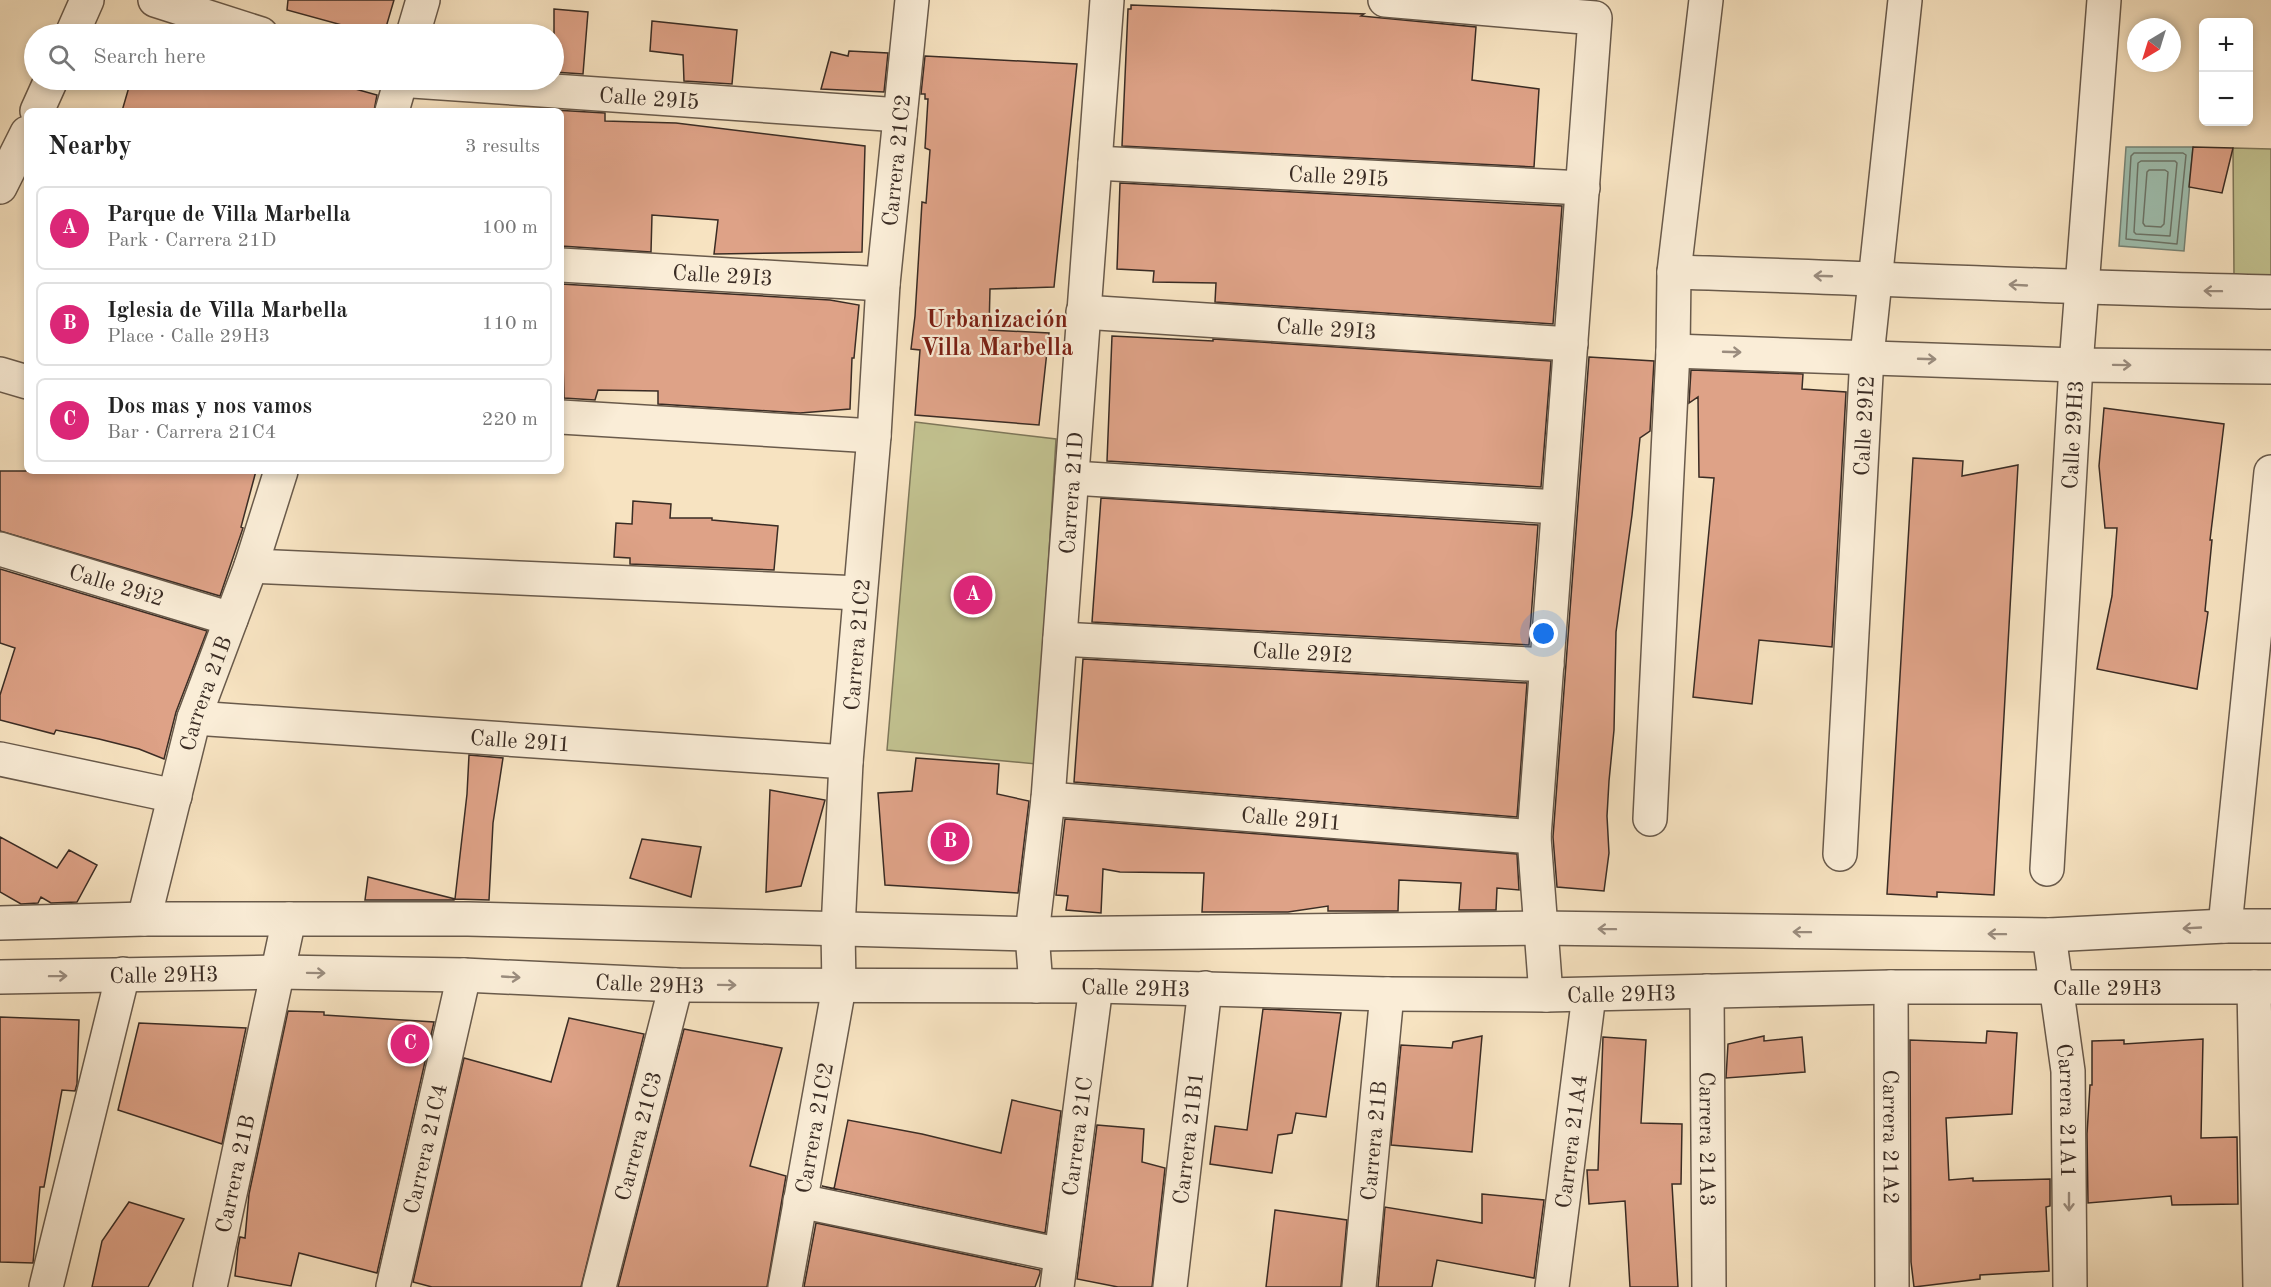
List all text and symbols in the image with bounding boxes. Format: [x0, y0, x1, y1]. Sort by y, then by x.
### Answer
north arrow [2127, 18, 2181, 72]
map controls [2199, 18, 2253, 126]
button: + [2199, 18, 2253, 72]
search box [24, 24, 564, 90]
icon: search [45, 41, 78, 74]
text: Search here [93, 46, 206, 68]
button: − [2199, 72, 2253, 126]
street label: Calle 29I5 [598, 85, 700, 114]
street label: Carrera 21C2 [880, 93, 915, 228]
text: Nearby [48, 134, 132, 160]
text: 3 results [465, 137, 540, 157]
street label: Calle 29I5 [1288, 164, 1389, 191]
text: Parque de Villa Marbella [107, 204, 351, 226]
text: A [62, 218, 77, 238]
text: 100 m [482, 218, 538, 238]
text: Park · Carrera 21D [107, 231, 276, 251]
street label: Calle 29I3 [672, 263, 774, 290]
one-way arrow [1813, 271, 1833, 282]
one-way arrow [2008, 279, 2028, 290]
one-way arrow [2203, 285, 2223, 297]
text: Iglesia de Villa Marbella [107, 300, 348, 322]
district label: Urbanización Villa Marbella [921, 309, 1073, 361]
text: B [62, 314, 77, 334]
text: 110 m [482, 314, 538, 334]
street label: Calle 29I3 [1275, 316, 1377, 344]
text: Place · Calle 29H3 [107, 327, 270, 347]
one-way arrow [1721, 346, 1741, 358]
one-way arrow [1916, 353, 1936, 364]
one-way arrow [2111, 360, 2131, 371]
street label: Calle 29I2 [1852, 375, 1879, 477]
street label: Calle 29H3 [2060, 380, 2088, 490]
text: Dos mas y nos vamos [107, 396, 312, 418]
text: C [63, 410, 76, 430]
text: 220 m [482, 410, 538, 430]
text: Bar · Carrera 21C4 [107, 423, 276, 443]
street label: Carrera 21D [1057, 431, 1088, 555]
street label: Calle 29i2 [66, 562, 166, 611]
pin: A [954, 572, 992, 618]
street label: Carrera 21C2 [841, 577, 875, 712]
your location [1529, 619, 1558, 648]
street label: Carrera 21B [177, 633, 237, 754]
street label: Calle 29I2 [1252, 640, 1353, 668]
street label: Calle 29I1 [469, 728, 571, 756]
street label: Calle 29I1 [1240, 805, 1342, 835]
pin: B [930, 820, 970, 864]
one-way arrow [2182, 922, 2202, 933]
one-way arrow [1597, 923, 1617, 935]
one-way arrow [1792, 926, 1812, 937]
one-way arrow [1987, 928, 2007, 940]
street label: Calle 29H3 [109, 964, 219, 988]
one-way arrow [306, 967, 326, 979]
one-way arrow [48, 970, 68, 981]
one-way arrow [501, 972, 521, 983]
street label: Calle 29H3 [594, 972, 704, 998]
street label: Calle 29H3 [1081, 977, 1191, 1002]
street label: Calle 29H3 [2053, 978, 2162, 1000]
one-way arrow [717, 980, 737, 991]
street label: Calle 29H3 [1567, 983, 1677, 1008]
pin: C [390, 1022, 430, 1066]
street label: Carrera 21A1 [2051, 1042, 2078, 1178]
street label: Carrera 21C2 [793, 1061, 838, 1195]
street label: Carrera 21C3 [612, 1069, 667, 1203]
street label: Carrera 21A2 [1878, 1069, 1901, 1205]
street label: Carrera 21B1 [1171, 1071, 1208, 1206]
street label: Carrera 21A3 [1695, 1071, 1717, 1207]
street label: Carrera 21A4 [1553, 1073, 1592, 1210]
street label: Carrera 21C [1060, 1076, 1097, 1198]
street label: Carrera 21B [1358, 1080, 1392, 1202]
street label: Carrera 21C4 [401, 1082, 452, 1216]
street label: Carrera 21B [213, 1113, 260, 1235]
one-way arrow [2064, 1191, 2075, 1211]

